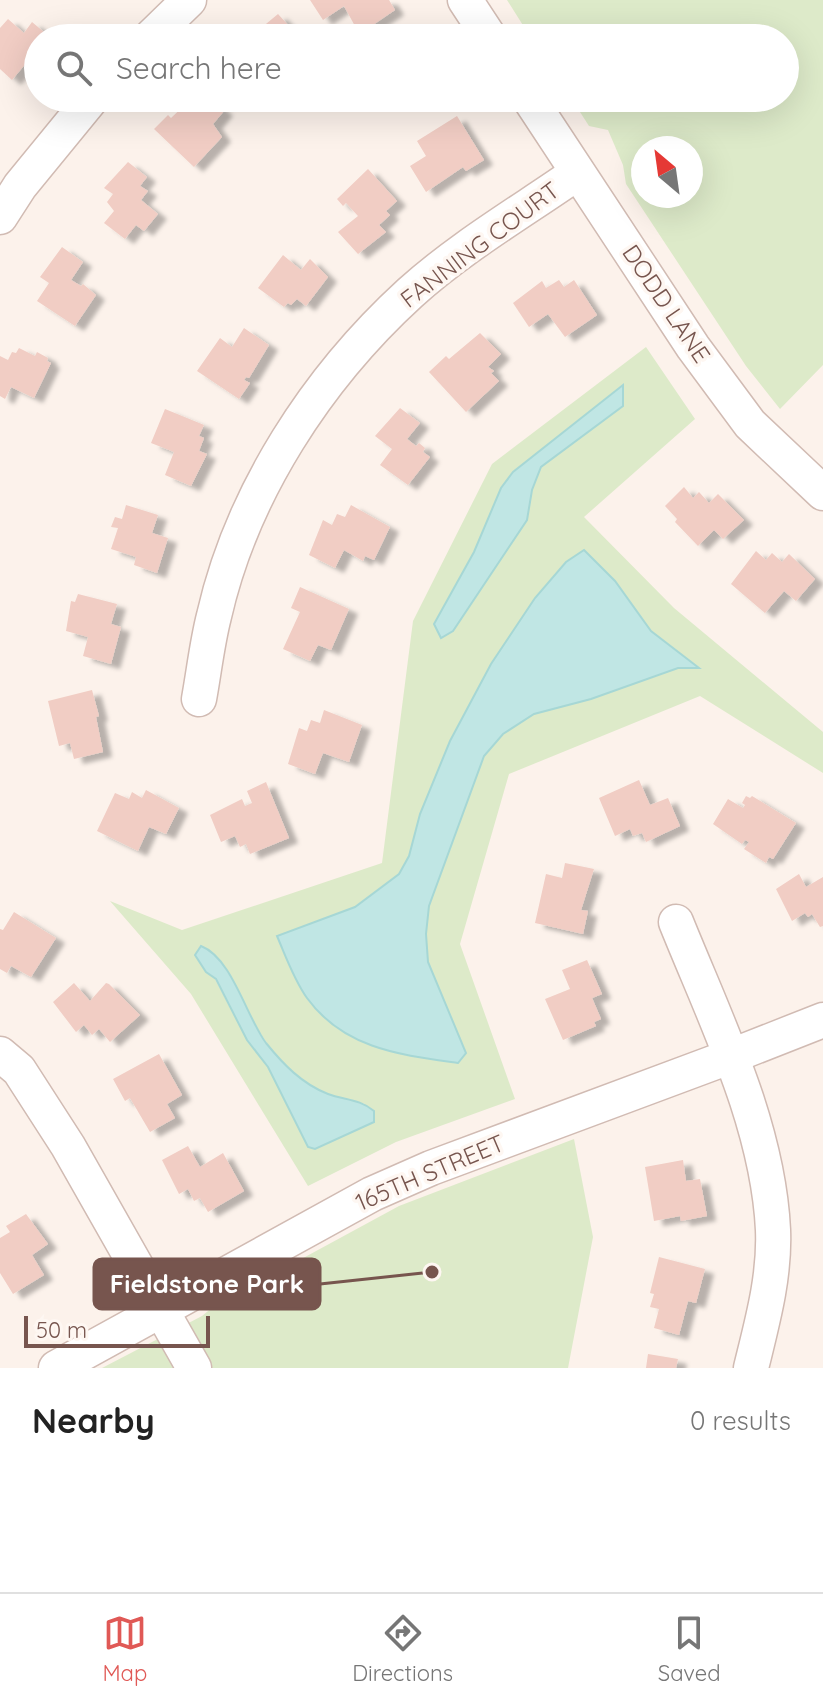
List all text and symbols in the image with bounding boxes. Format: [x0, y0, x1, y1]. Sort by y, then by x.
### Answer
search box [24, 24, 799, 112]
icon: search [52, 46, 96, 90]
text: Search here [116, 49, 282, 87]
north arrow [631, 136, 703, 208]
street label: FANNING COURT [394, 175, 565, 314]
street label: DODD LANE [616, 239, 717, 368]
street label: 165TH STREET [351, 1127, 509, 1217]
callout: Fieldstone Park [94, 1259, 320, 1309]
text: Fieldstone Park [110, 1267, 304, 1300]
scale bar [24, 1312, 210, 1348]
text: 50 m [36, 1316, 87, 1344]
text: Nearby [32, 1399, 155, 1442]
text: 0 results [690, 1404, 791, 1437]
tab: Map [102, 1611, 147, 1687]
tab: Directions [352, 1611, 453, 1687]
tab: Saved [658, 1611, 721, 1687]

